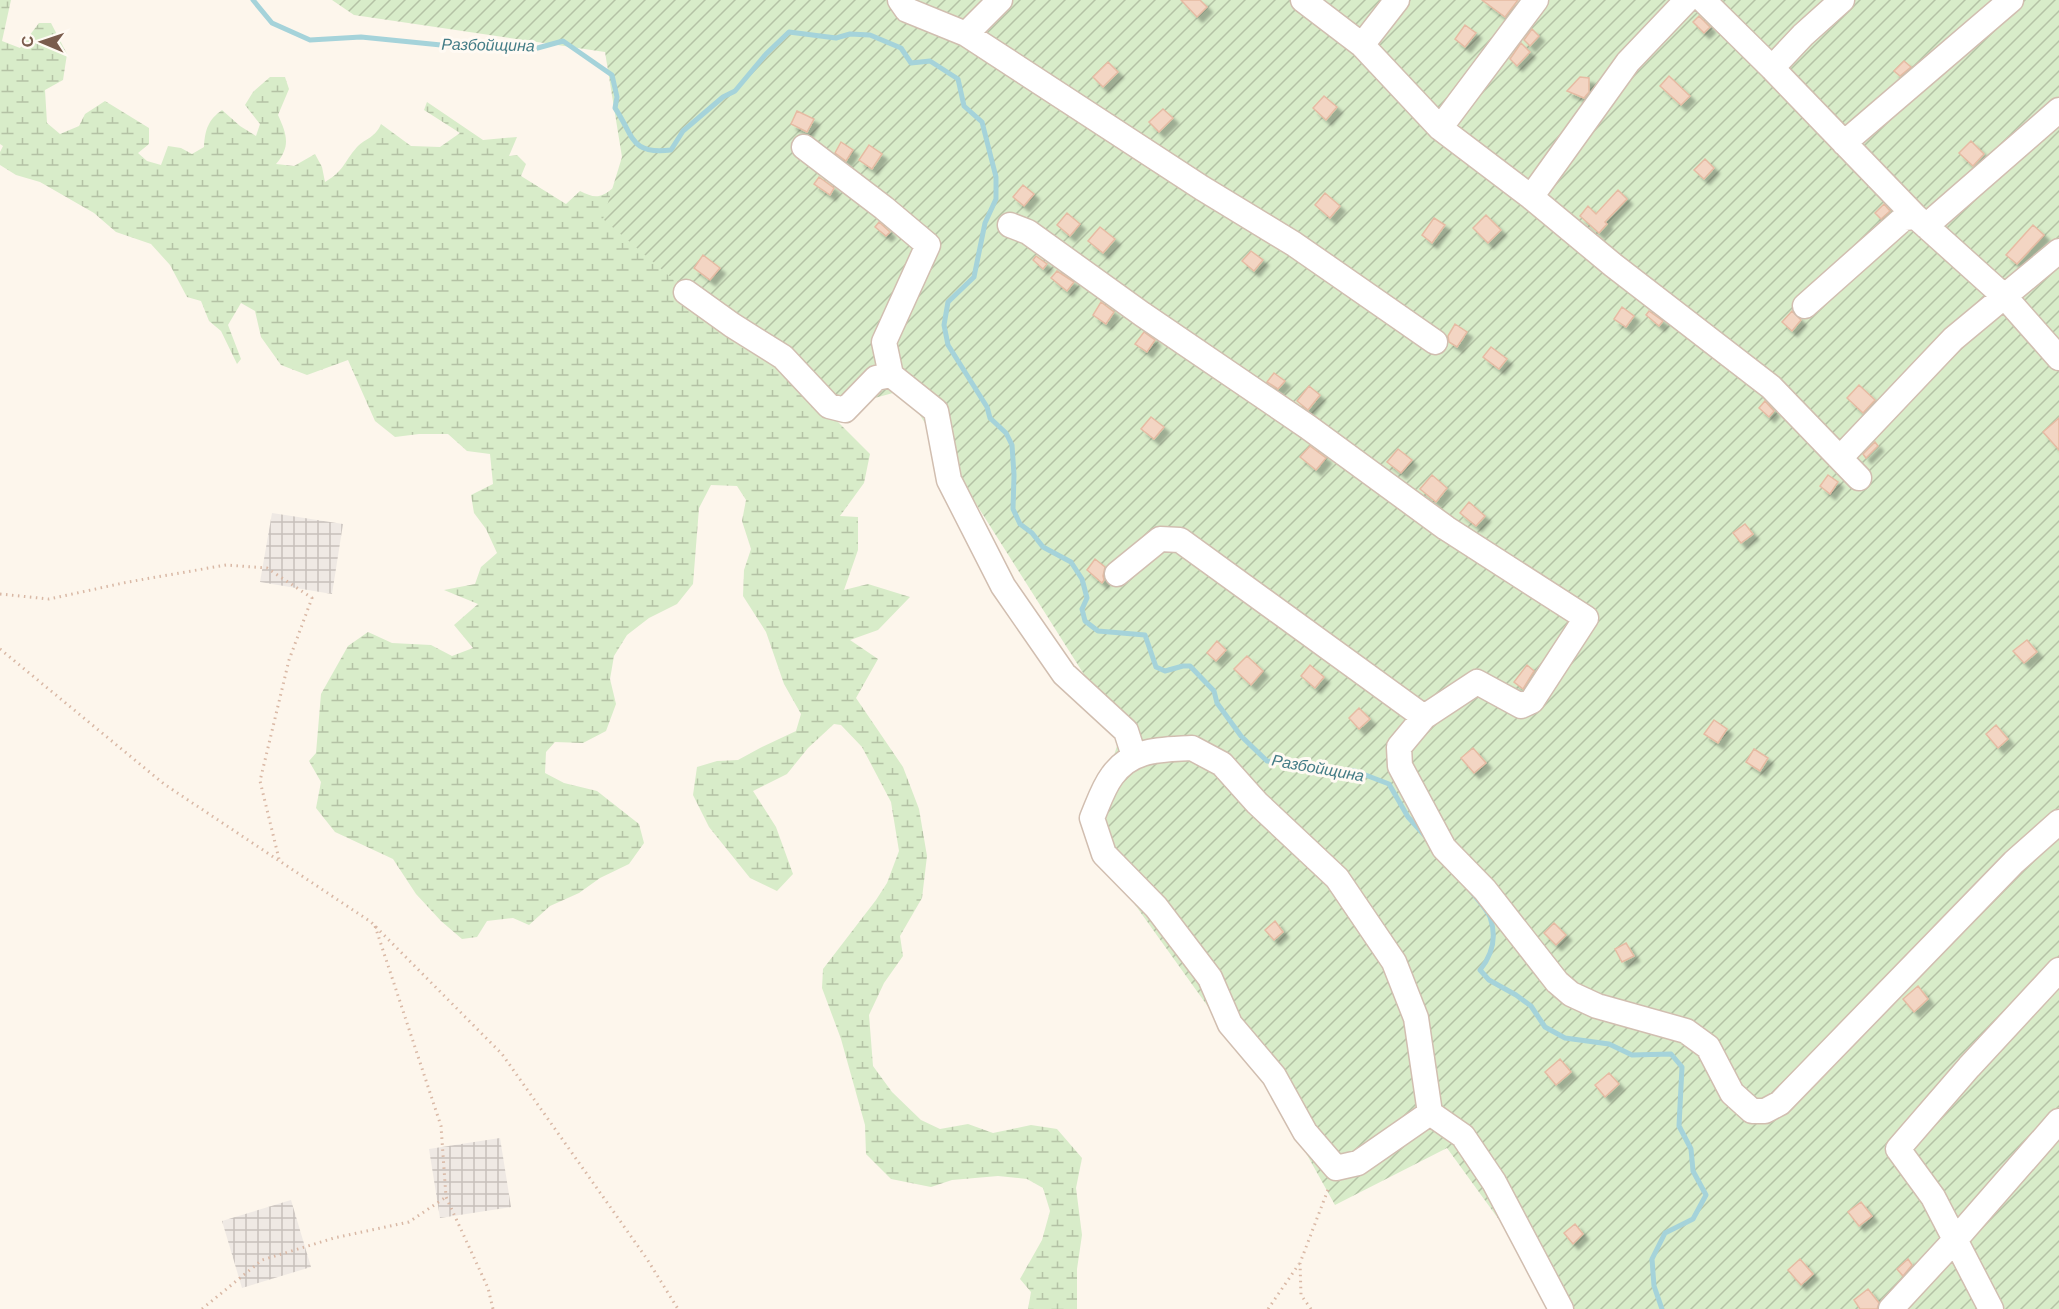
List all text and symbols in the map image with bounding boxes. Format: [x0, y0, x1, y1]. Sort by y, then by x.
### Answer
north arrow [12, 12, 72, 72]
text: С [19, 35, 36, 48]
water label: Разбойщина [441, 36, 535, 54]
water label: Разбойщина [1270, 752, 1366, 785]

